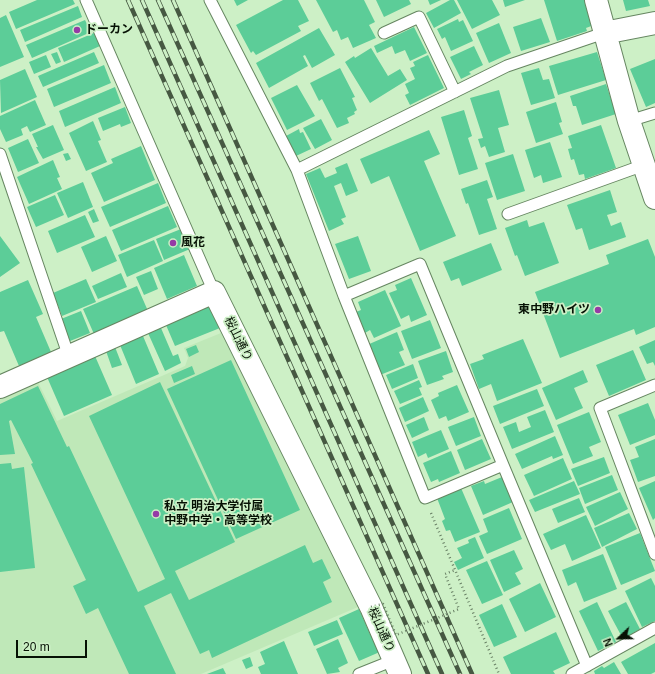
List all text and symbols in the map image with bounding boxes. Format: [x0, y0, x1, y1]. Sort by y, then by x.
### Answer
place label: ドーカン [85, 23, 133, 37]
marker: ドーカン [72, 25, 82, 35]
place label: 風花 [181, 236, 205, 250]
marker: 風花 [168, 238, 178, 248]
place label: 東中野ハイツ [518, 303, 590, 317]
marker: 東中野ハイツ [593, 305, 603, 315]
street label: 桜山通り [221, 314, 255, 364]
place label: 私立 明治大学付属 中野中学・高等学校 [164, 500, 272, 528]
marker: 私立 明治大学付属 中野中学・高等学校 [151, 509, 161, 519]
street label: 桜山通り [365, 605, 397, 655]
north arrow [599, 618, 639, 658]
scale bar [18, 632, 89, 658]
text: N [601, 637, 615, 648]
text: 20 m [23, 640, 50, 654]

